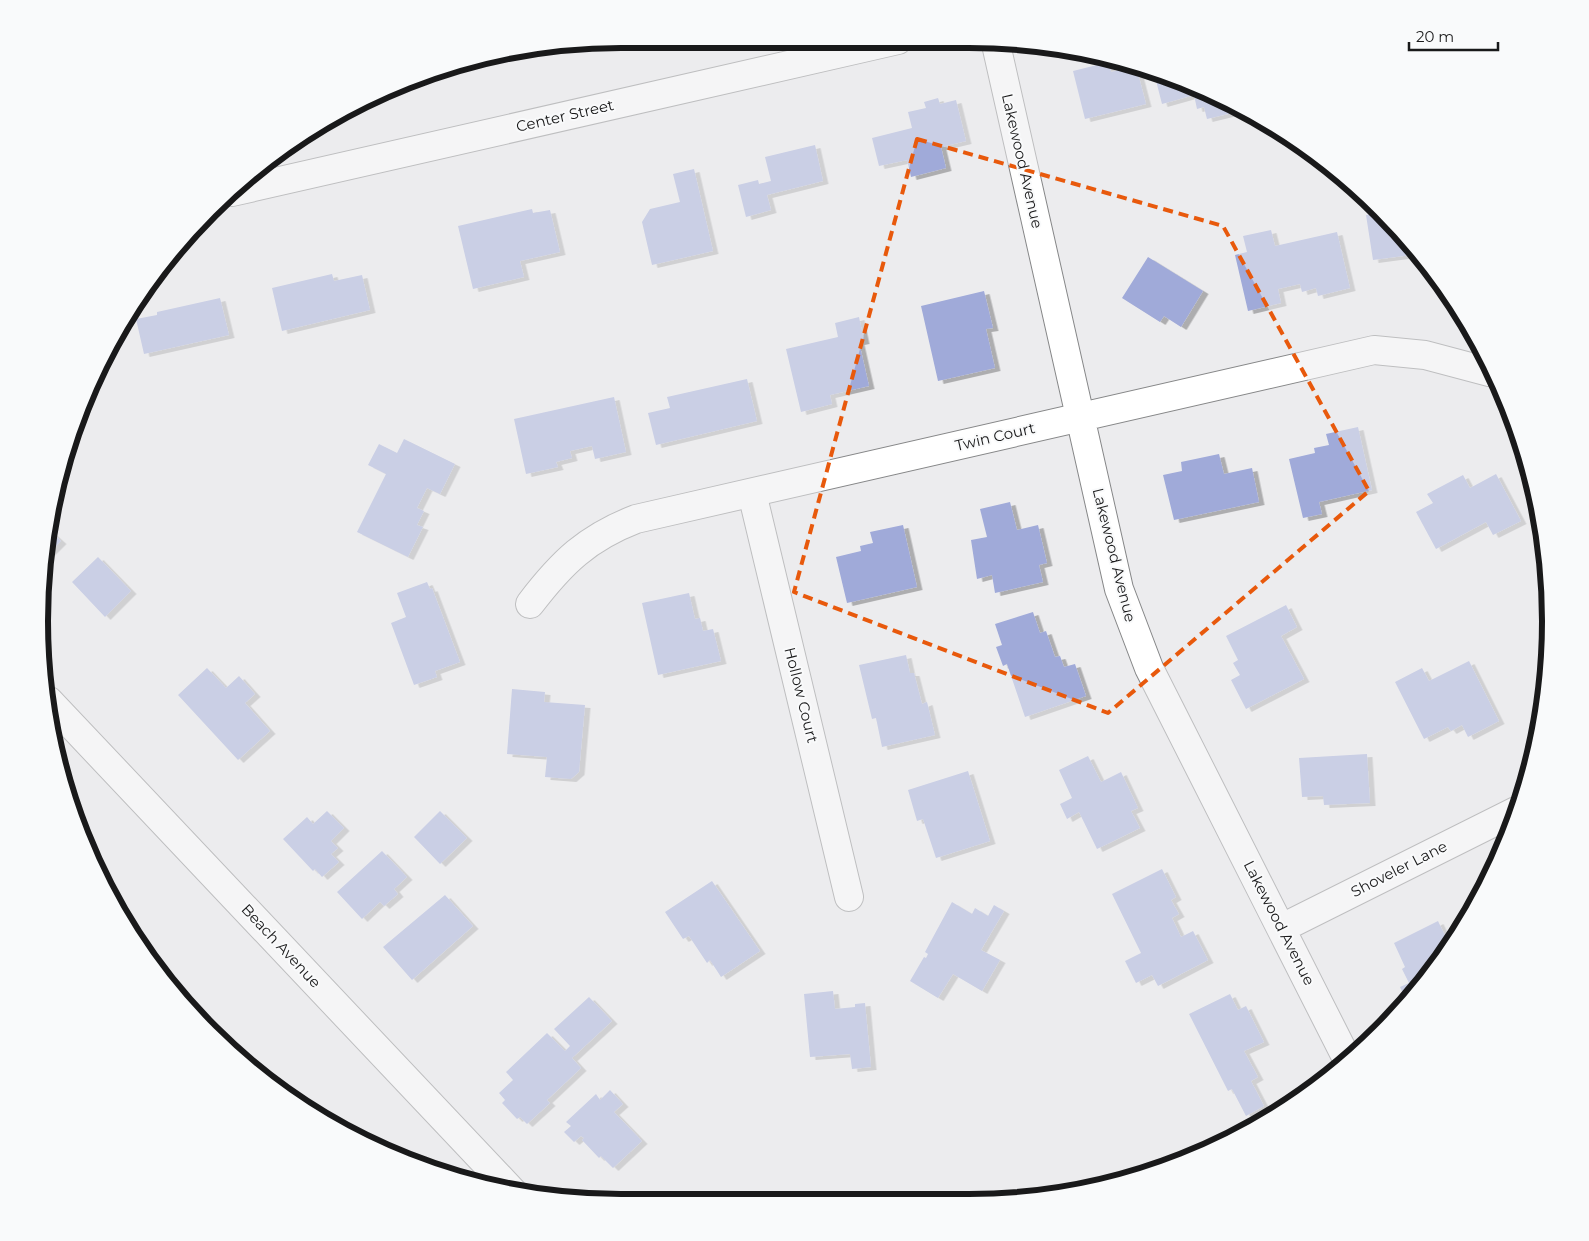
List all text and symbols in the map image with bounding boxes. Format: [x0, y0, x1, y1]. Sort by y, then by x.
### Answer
scale bar [1409, 20, 1498, 52]
text: 20 m [1416, 27, 1454, 46]
street label: Lakewood Avenue [998, 92, 1047, 230]
street label: Center Street [514, 95, 616, 136]
street label: Twin Court [953, 418, 1037, 455]
street label: Lakewood Avenue [1089, 486, 1140, 624]
street label: Hollow Court [780, 645, 823, 745]
street label: Shoveler Lane [1347, 836, 1450, 901]
street label: Lakewood Avenue [1240, 857, 1319, 988]
street label: Beach Avenue [238, 900, 325, 992]

